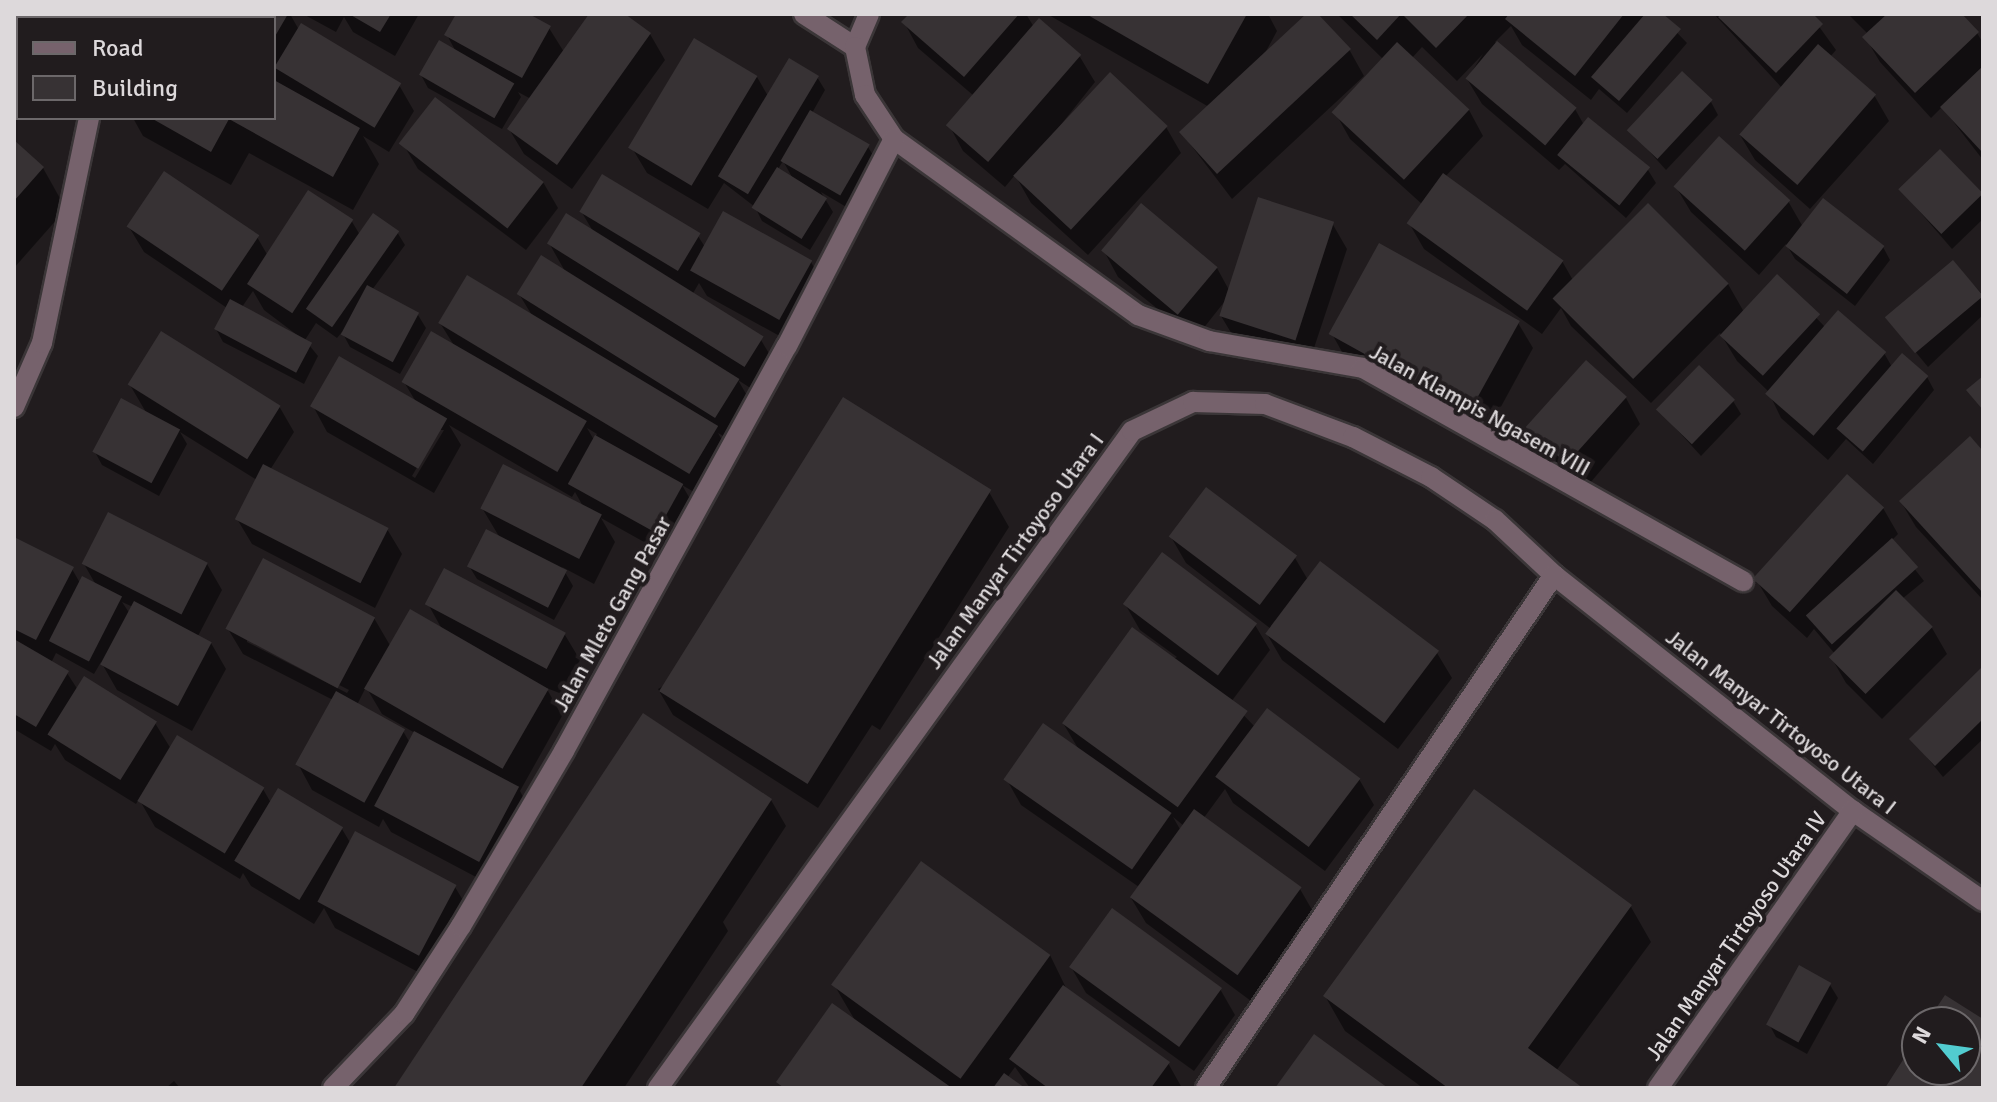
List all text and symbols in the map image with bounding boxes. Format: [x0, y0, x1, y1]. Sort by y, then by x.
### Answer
legend [16, 16, 276, 120]
text: Road [92, 33, 143, 63]
text: Building [92, 73, 178, 103]
street label: Jalan Klampis Ngasem VIII [1365, 338, 1595, 482]
street label: Jalan Manyar Tirtoyoso Utara I [921, 428, 1109, 674]
street label: Jalan Mleto Gang Pasar [547, 512, 677, 716]
street label: Jalan Manyar Tirtoyoso Utara I [1661, 624, 1901, 820]
street label: Jalan Manyar Tirtoyoso Utara IV [1640, 807, 1832, 1065]
north arrow [1901, 1006, 1981, 1086]
text: N [1906, 1022, 1937, 1048]

